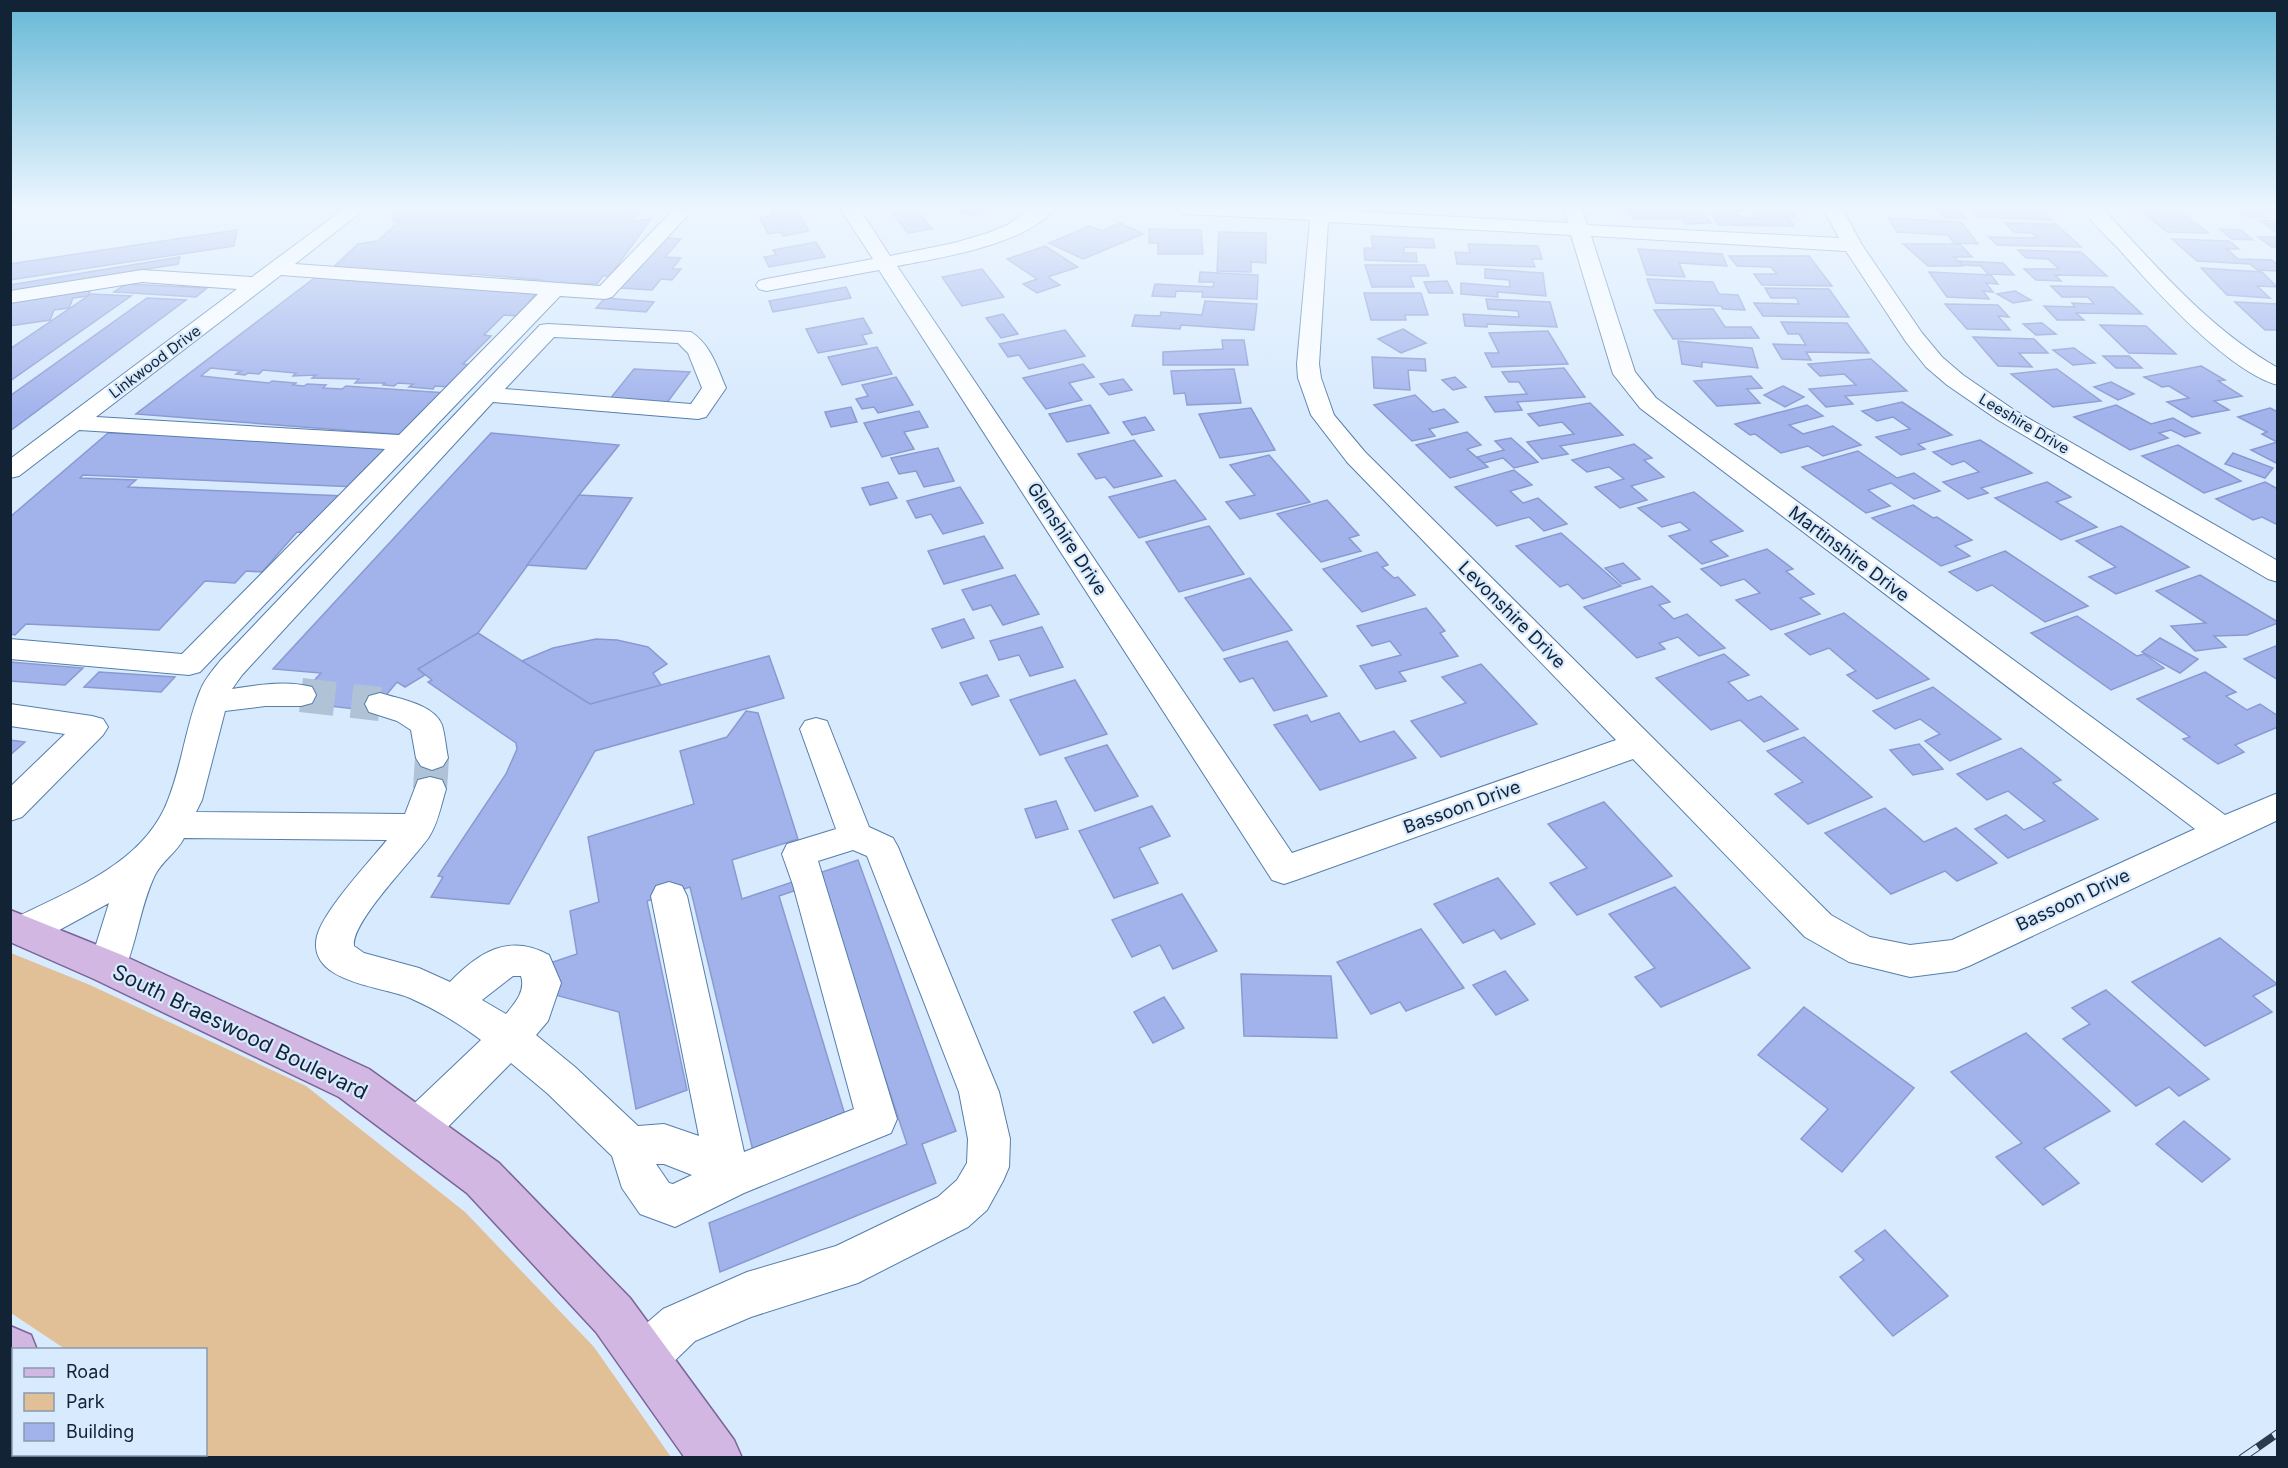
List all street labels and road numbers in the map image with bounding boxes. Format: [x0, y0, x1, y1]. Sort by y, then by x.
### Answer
street label: Linkwood Drive [105, 321, 204, 402]
street label: Leeshire Drive [1976, 389, 2073, 458]
street label: Glenshire Drive [1023, 478, 1112, 599]
street label: Martinshire Drive [1785, 501, 1914, 606]
street label: Levonshire Drive [1454, 557, 1570, 673]
street label: Bassoon Drive [1401, 776, 1523, 837]
street label: Bassoon Drive [2013, 864, 2133, 935]
street label: South Braeswood Boulevard [109, 959, 372, 1104]

